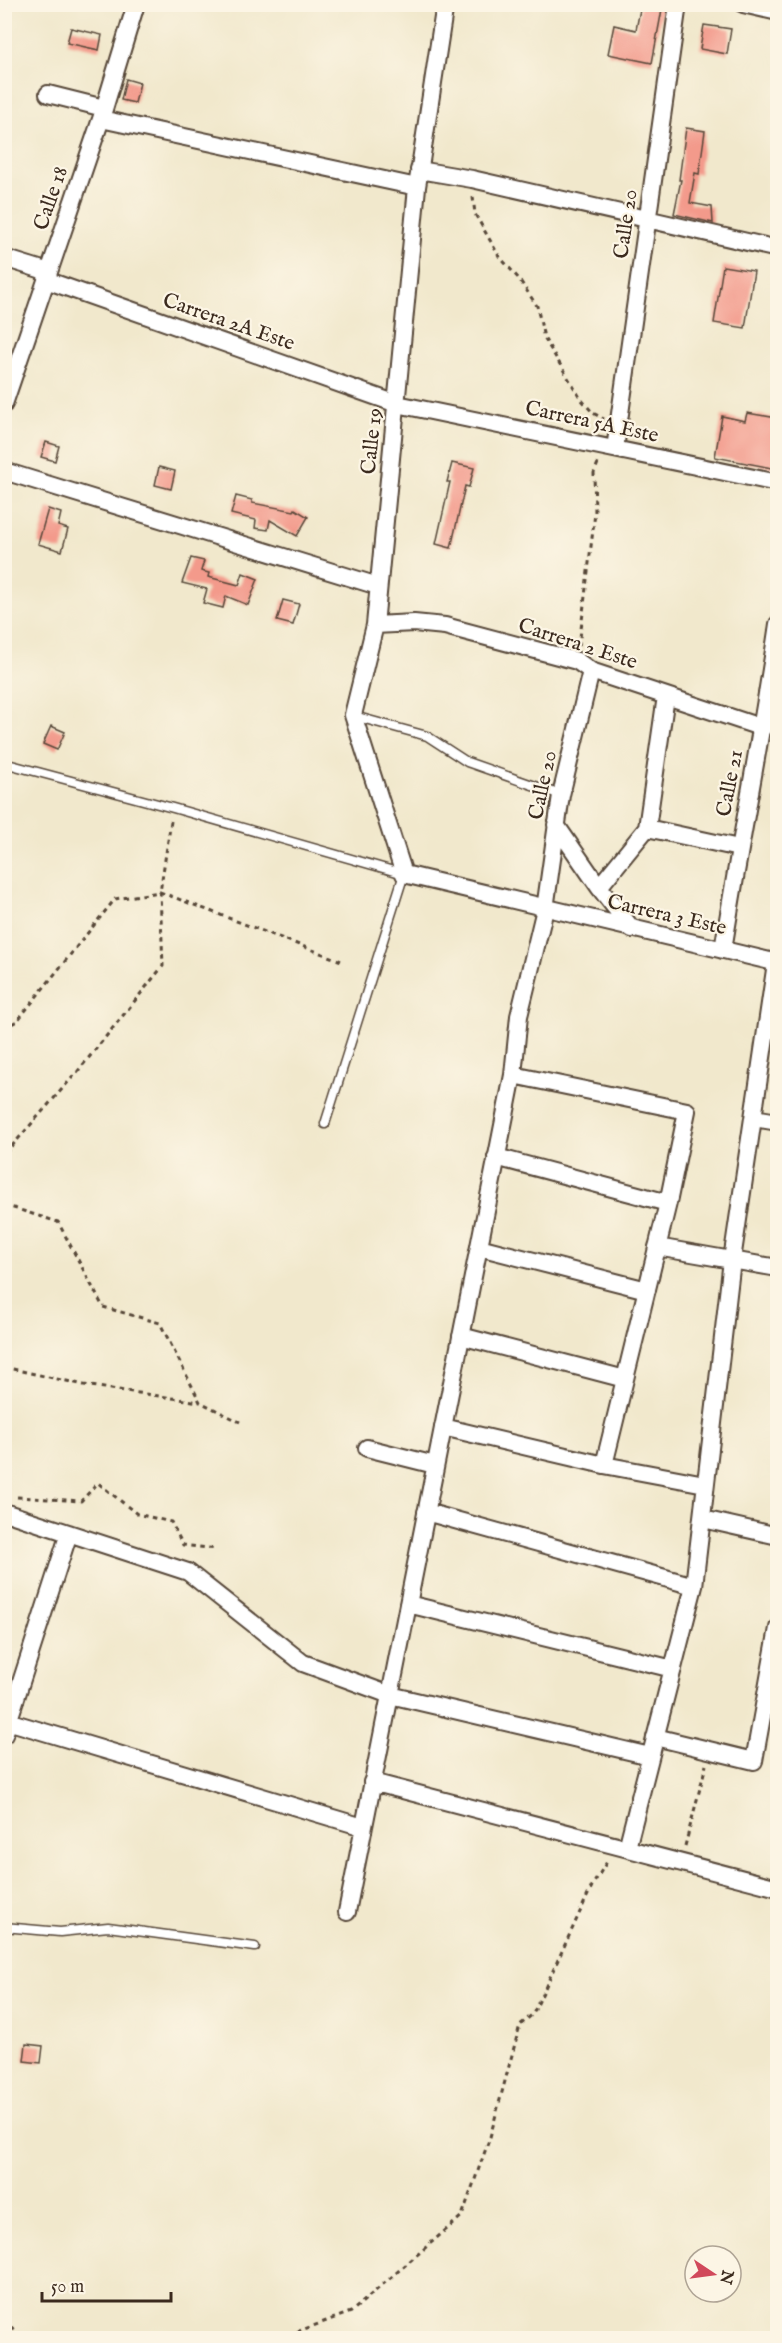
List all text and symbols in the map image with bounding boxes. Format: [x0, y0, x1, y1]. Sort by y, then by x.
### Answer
street label: Calle 18 [28, 163, 75, 234]
street label: Calle 20 [608, 188, 645, 261]
street label: Carrera 2A Este [159, 287, 298, 358]
street label: Carrera 5A Este [523, 395, 661, 450]
street label: Calle 19 [356, 407, 389, 476]
street label: Carrera 2 Este [515, 612, 641, 676]
street label: Calle 20 [523, 748, 564, 822]
street label: Calle 21 [711, 748, 750, 819]
street label: Carrera 3 Este [604, 889, 729, 942]
north arrow [683, 2244, 743, 2304]
scale bar [42, 2265, 171, 2303]
text: N [714, 2267, 737, 2286]
text: 50 m [51, 2276, 84, 2299]

